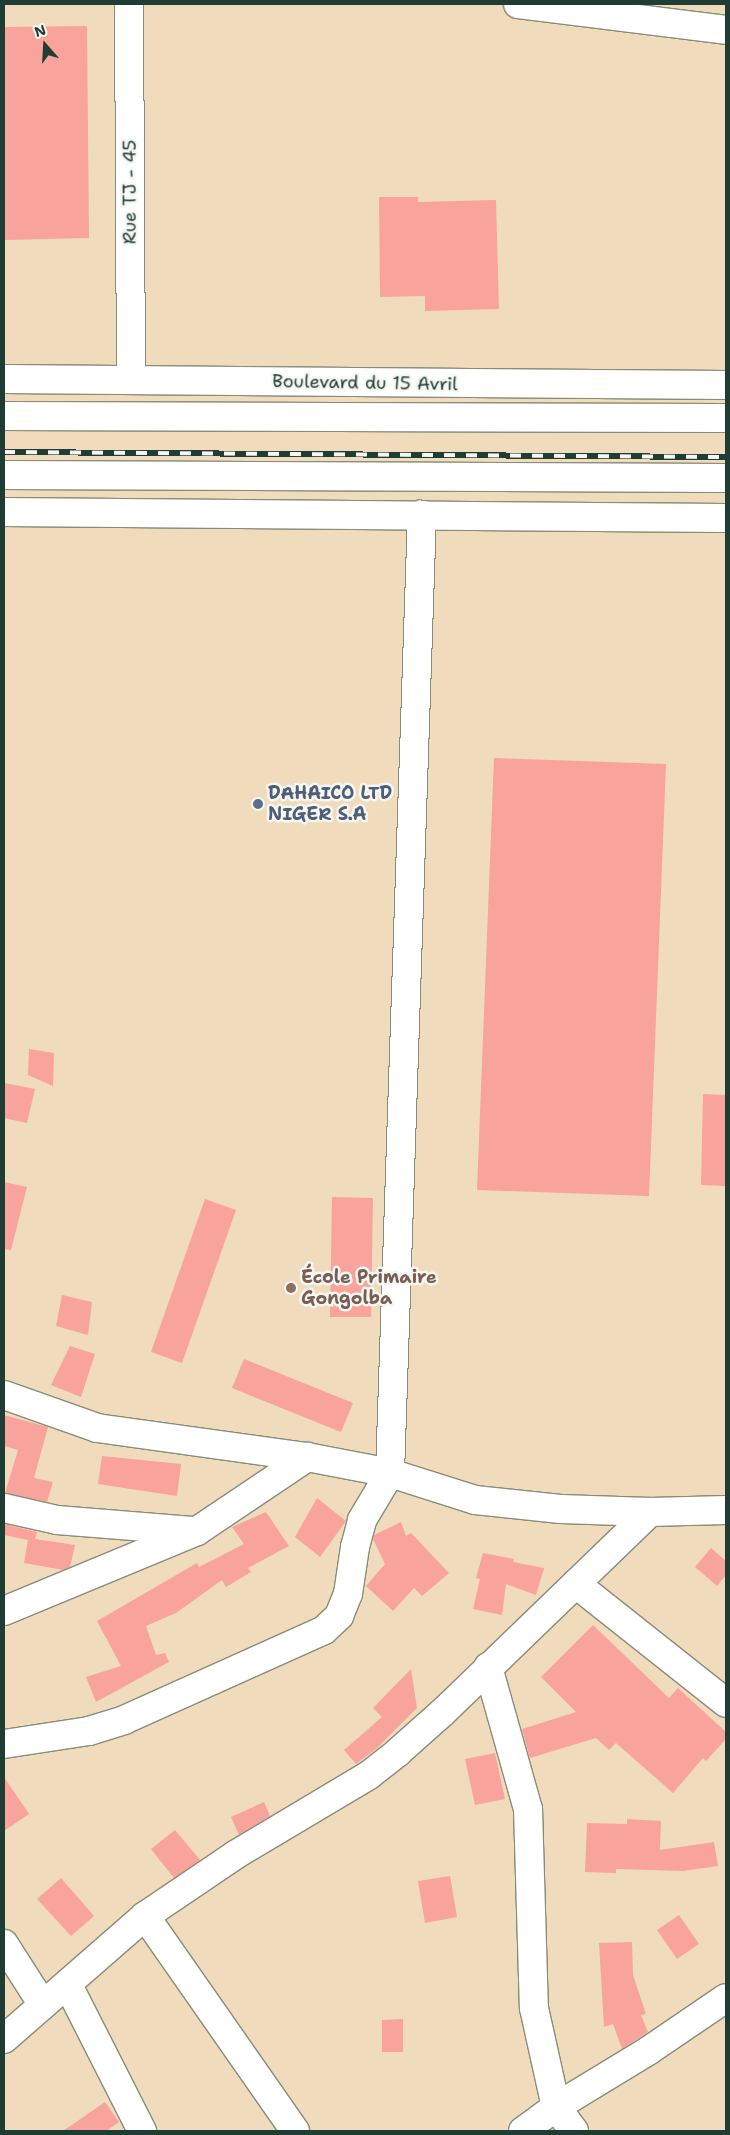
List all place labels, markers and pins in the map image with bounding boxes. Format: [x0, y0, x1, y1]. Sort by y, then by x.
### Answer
place label: DAHAICO LTD NIGER S.A [268, 783, 392, 826]
marker: DAHAICO LTD NIGER S.A [252, 798, 264, 810]
place label: École Primaire Gongolba [301, 1267, 437, 1310]
marker: École Primaire Gongolba [285, 1282, 297, 1294]

